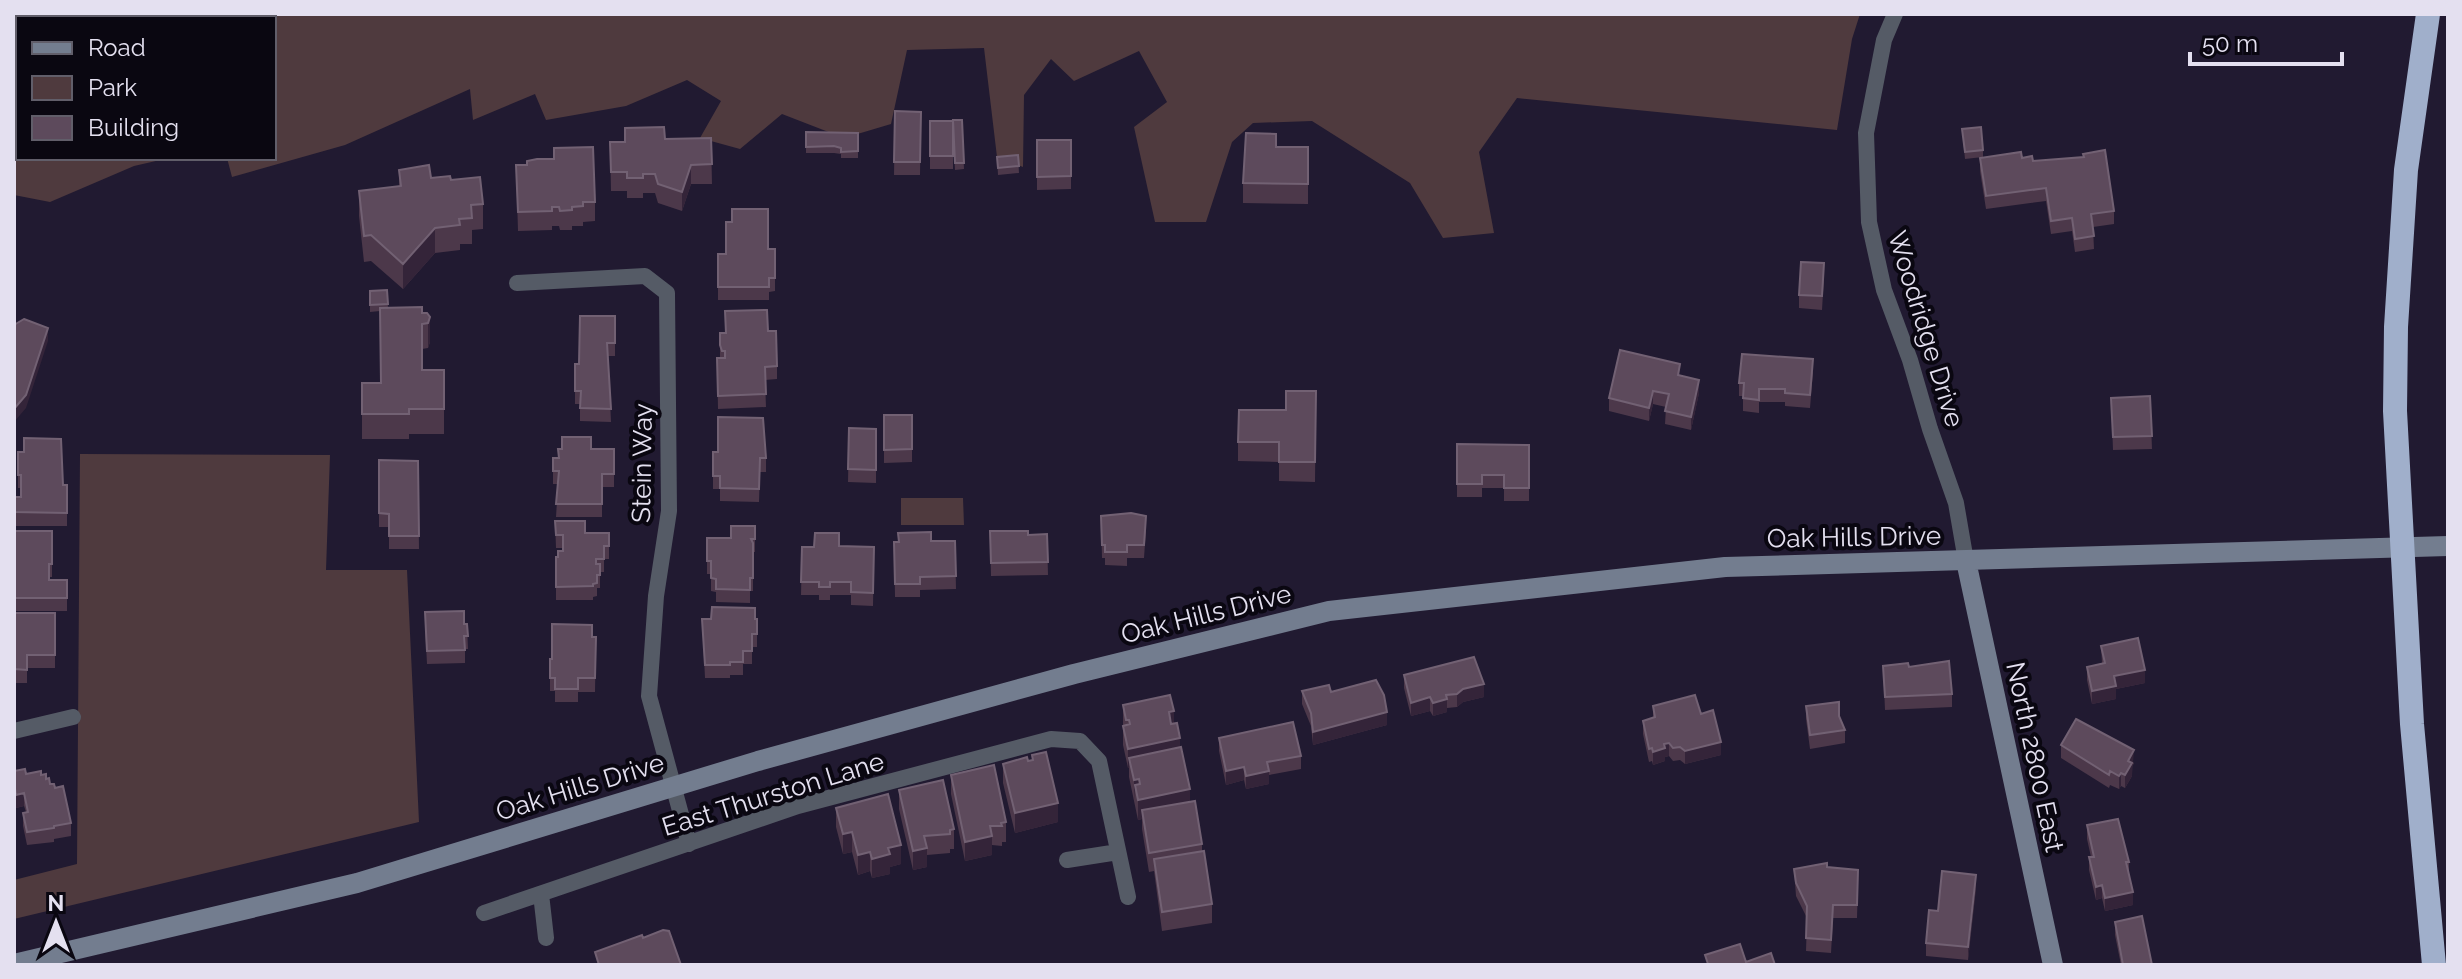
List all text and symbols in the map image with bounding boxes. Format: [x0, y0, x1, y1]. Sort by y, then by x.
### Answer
legend [16, 16, 276, 160]
scale bar [2190, 16, 2342, 66]
text: 50 m [2202, 29, 2258, 58]
text: Road [88, 33, 146, 62]
text: Park [88, 73, 137, 102]
text: Building [88, 113, 179, 142]
street label: Woodridge Drive [1882, 227, 1970, 431]
street label: Stein Way [626, 403, 658, 523]
street label: Oak Hills Drive [1767, 520, 1941, 554]
street label: Oak Hills Drive [1118, 578, 1294, 650]
street label: North 2800 East [2000, 659, 2070, 855]
street label: East Thurston Lane [658, 746, 888, 842]
street label: Oak Hills Drive [492, 747, 668, 827]
north arrow [16, 883, 96, 963]
text: N [48, 890, 64, 916]

